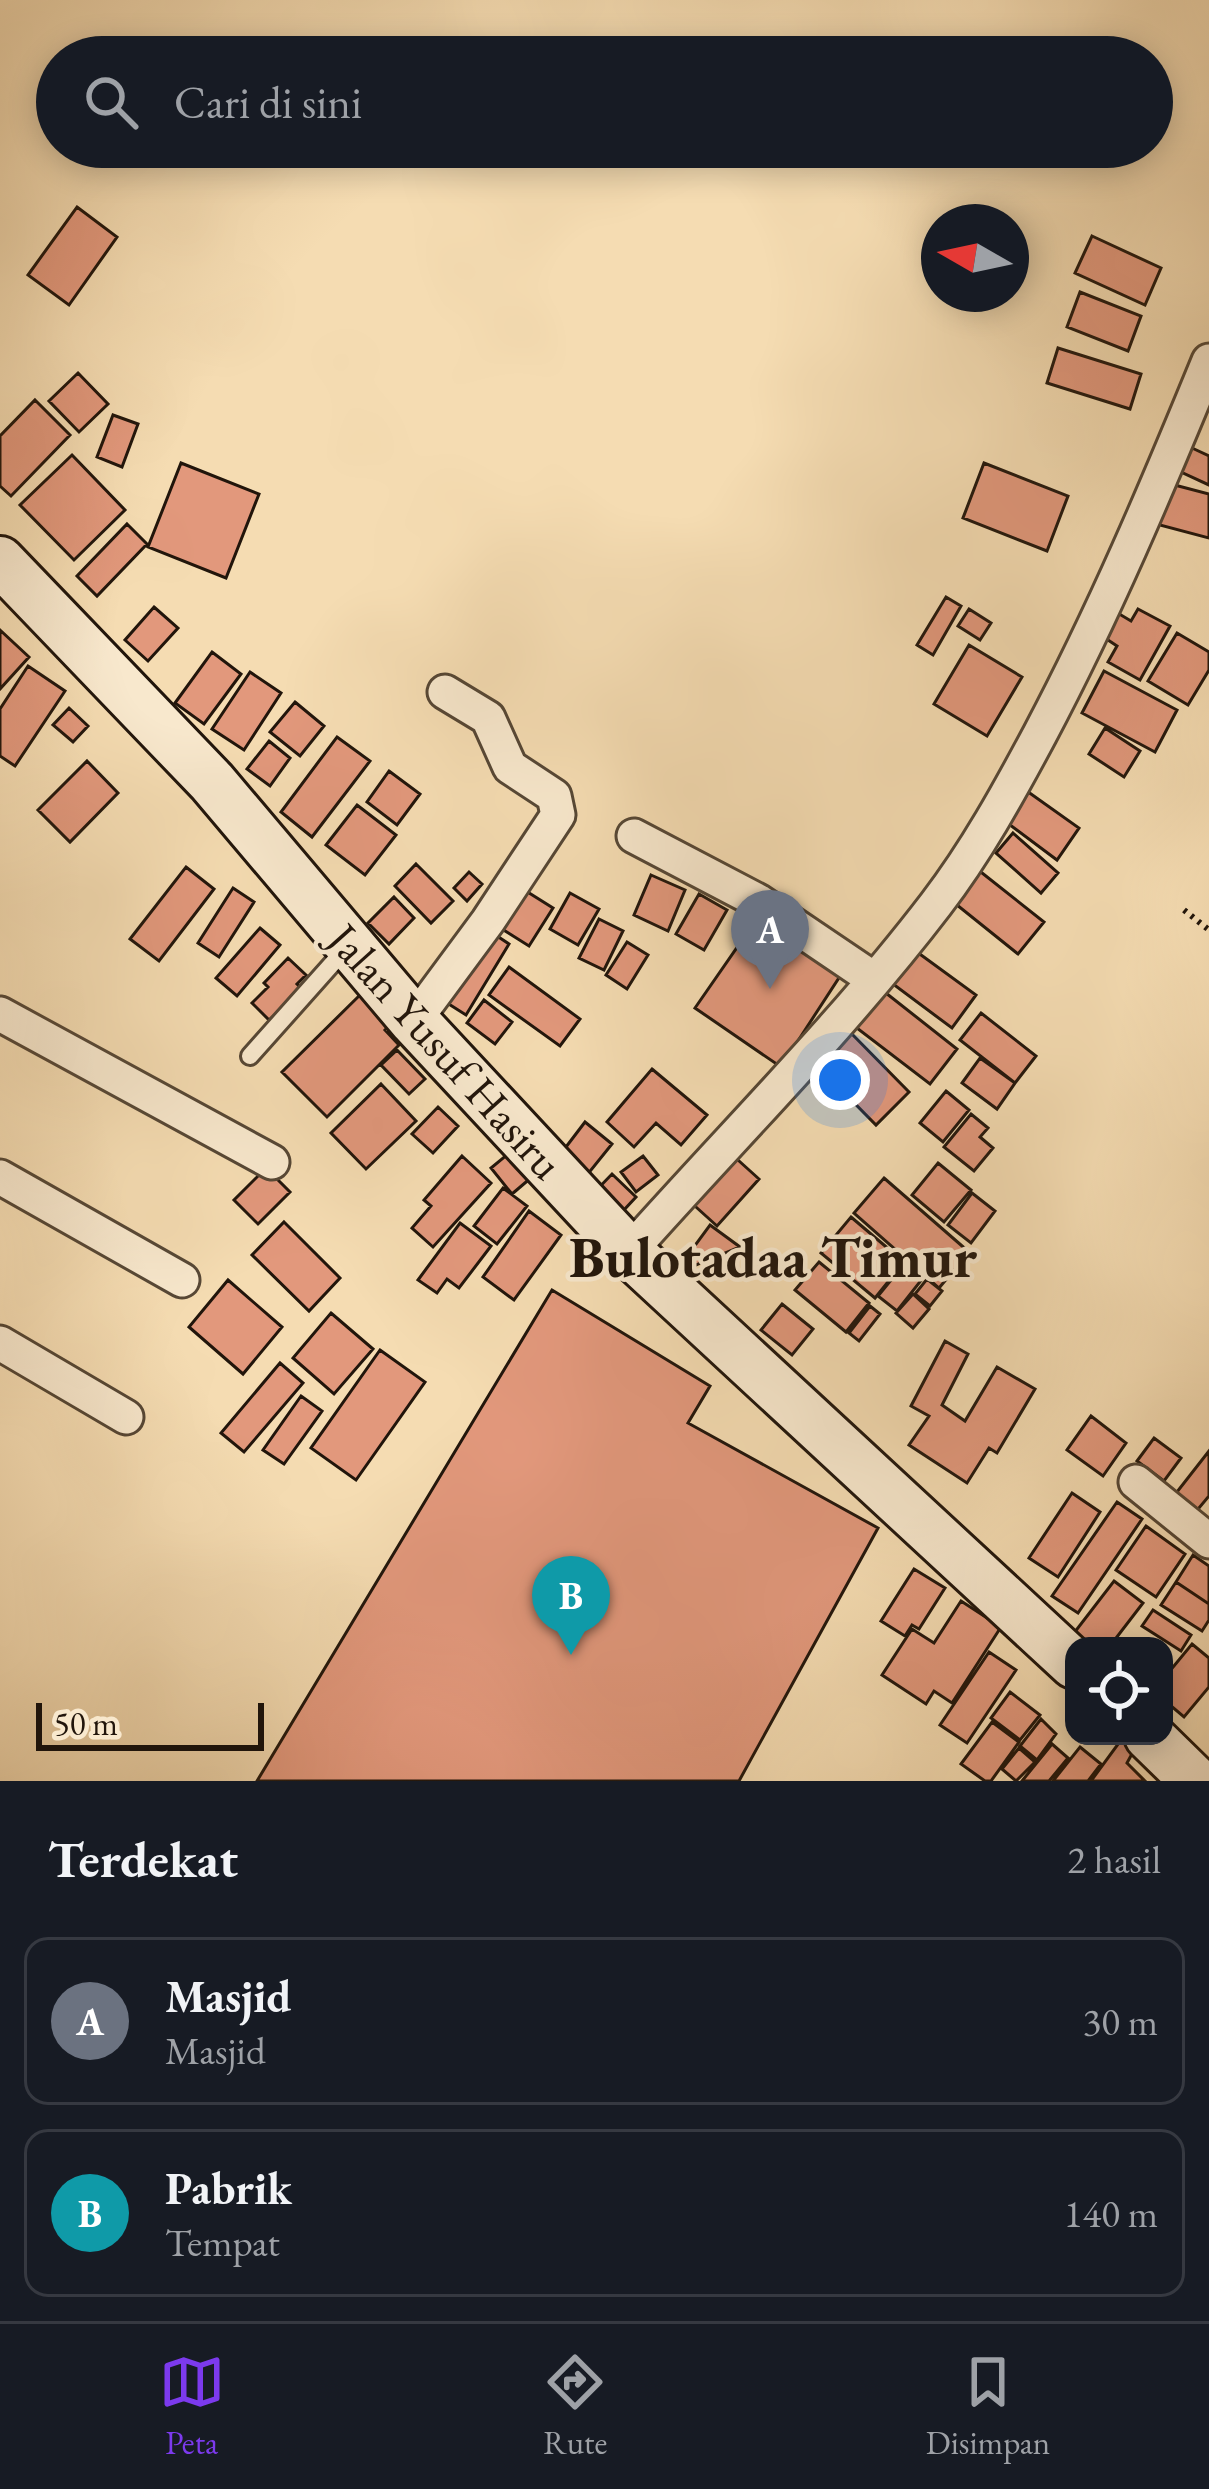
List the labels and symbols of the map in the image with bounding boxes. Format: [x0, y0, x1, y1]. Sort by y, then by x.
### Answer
north arrow [921, 204, 1029, 312]
pin: A [731, 890, 809, 989]
street label: Jalan Yusuf Hasiru [313, 908, 576, 1191]
your location [810, 1050, 870, 1110]
district label: Bulotadaa Timur [569, 1220, 977, 1294]
pin: B [532, 1556, 610, 1655]
scale bar [36, 1697, 264, 1750]

